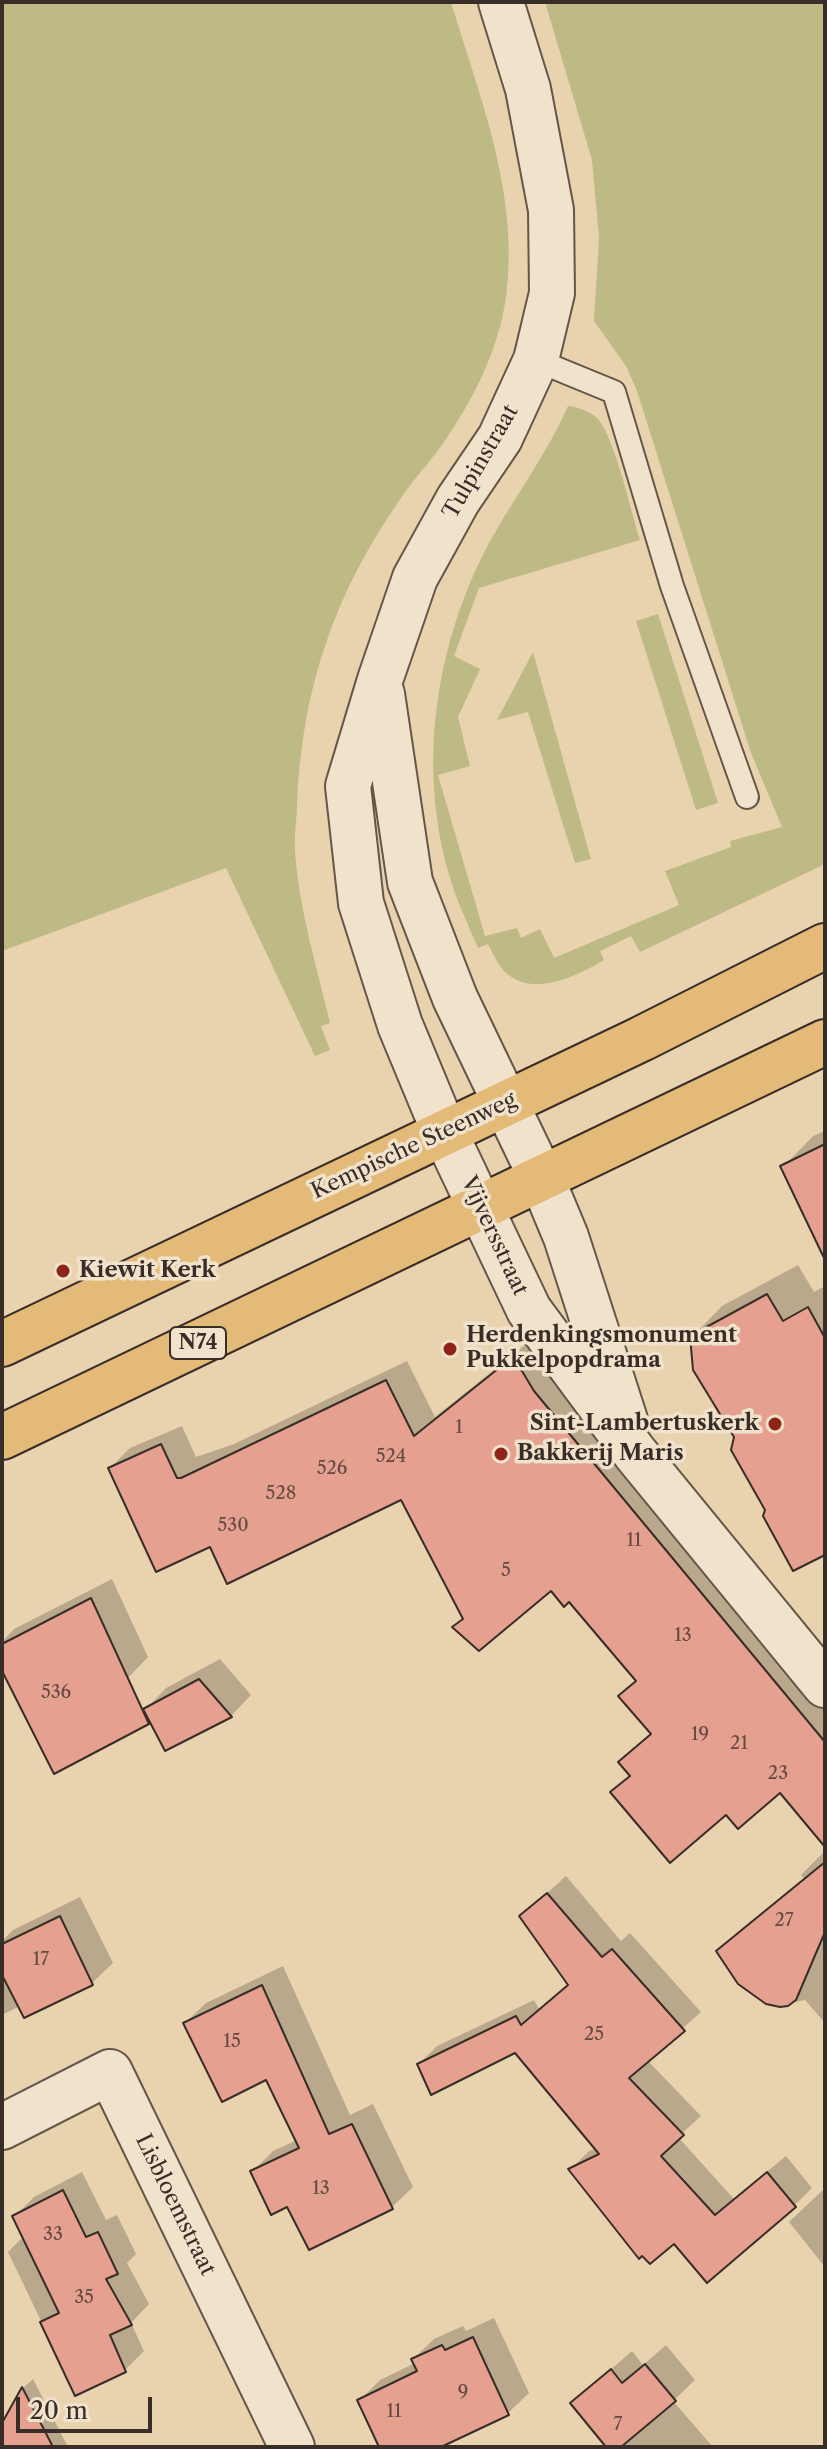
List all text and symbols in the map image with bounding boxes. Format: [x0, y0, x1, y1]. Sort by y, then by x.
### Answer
street label: Tulpinstraat [438, 400, 524, 524]
street label: Kempische Steenweg [307, 1087, 521, 1205]
street label: Vijversstraat [455, 1172, 533, 1300]
place label: Kiewit Kerk [79, 1258, 216, 1284]
marker: Kiewit Kerk [54, 1262, 72, 1280]
place label: Herdenkingsmonument Pukkelpopdrama [466, 1323, 737, 1374]
road number: N74 [170, 1327, 226, 1359]
marker: Herdenkingsmonument Pukkelpopdrama [441, 1340, 459, 1358]
place label: Sint-Lambertuskerk [530, 1411, 759, 1437]
marker: Sint-Lambertuskerk [766, 1415, 784, 1433]
house number: 1 [455, 1417, 463, 1439]
place label: Bakkerij Maris [517, 1441, 684, 1467]
marker: Bakkerij Maris [492, 1445, 510, 1463]
house number: 524 [376, 1446, 406, 1468]
house number: 526 [317, 1458, 347, 1480]
house number: 528 [266, 1483, 296, 1505]
house number: 530 [217, 1515, 249, 1537]
house number: 11 [626, 1530, 642, 1552]
house number: 5 [501, 1560, 511, 1582]
house number: 13 [674, 1625, 692, 1647]
house number: 536 [41, 1682, 71, 1704]
house number: 19 [691, 1724, 709, 1746]
house number: 21 [730, 1733, 748, 1755]
house number: 23 [768, 1763, 788, 1785]
house number: 27 [774, 1910, 794, 1932]
house number: 17 [33, 1949, 49, 1971]
house number: 25 [584, 2024, 604, 2046]
house number: 15 [223, 2031, 241, 2053]
street label: Lisbloemstraat [129, 2130, 221, 2280]
house number: 13 [312, 2178, 330, 2200]
house number: 33 [43, 2224, 63, 2246]
house number: 35 [74, 2287, 94, 2309]
scale bar [20, 2381, 156, 2431]
house number: 9 [458, 2382, 468, 2404]
text: 20 m [30, 2396, 88, 2425]
house number: 11 [386, 2401, 402, 2423]
house number: 7 [614, 2414, 622, 2436]

